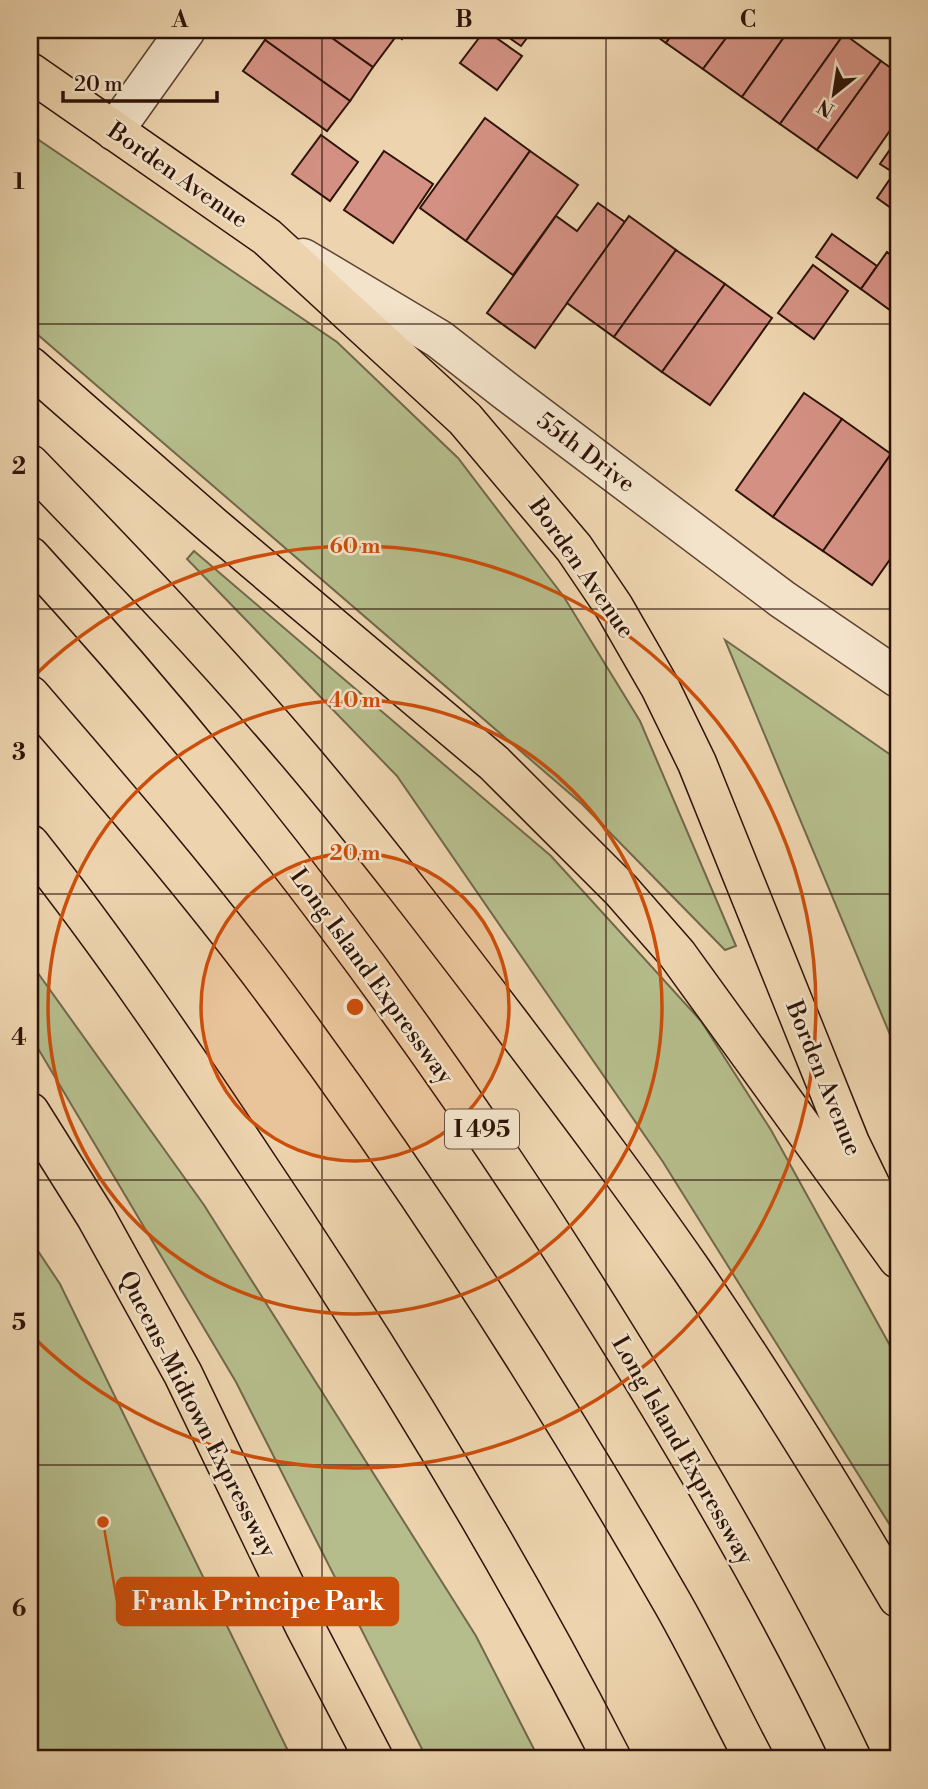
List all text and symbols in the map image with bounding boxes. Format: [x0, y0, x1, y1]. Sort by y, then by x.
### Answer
text: A [171, 6, 189, 34]
text: B [455, 6, 473, 34]
text: C [740, 6, 756, 34]
scale bar [63, 60, 217, 104]
north arrow [799, 60, 869, 130]
text: 20 m [74, 72, 123, 98]
text: N [813, 94, 839, 122]
street label: Borden Avenue [101, 116, 253, 235]
text: 1 [13, 168, 25, 196]
street label: 55th Drive [530, 406, 641, 500]
text: 2 [12, 453, 26, 481]
street label: Borden Avenue [521, 492, 641, 645]
text: 60 m [330, 534, 380, 560]
text: 40 m [329, 688, 381, 714]
text: 3 [12, 739, 26, 767]
text: 20 m [330, 841, 380, 867]
street label: Long Island Expressway [283, 863, 460, 1091]
centre of rings [343, 995, 367, 1019]
street label: Borden Avenue [778, 996, 868, 1160]
text: 4 [11, 1024, 27, 1052]
road number: I 495 [445, 1110, 519, 1148]
street label: Queens-Midtown Expressway [112, 1266, 283, 1563]
text: 5 [12, 1309, 26, 1337]
street label: Long Island Expressway [604, 1331, 760, 1571]
callout: Frank Principe Park [117, 1578, 398, 1625]
text: Frank Principe Park [131, 1586, 386, 1618]
text: 6 [12, 1595, 26, 1623]

